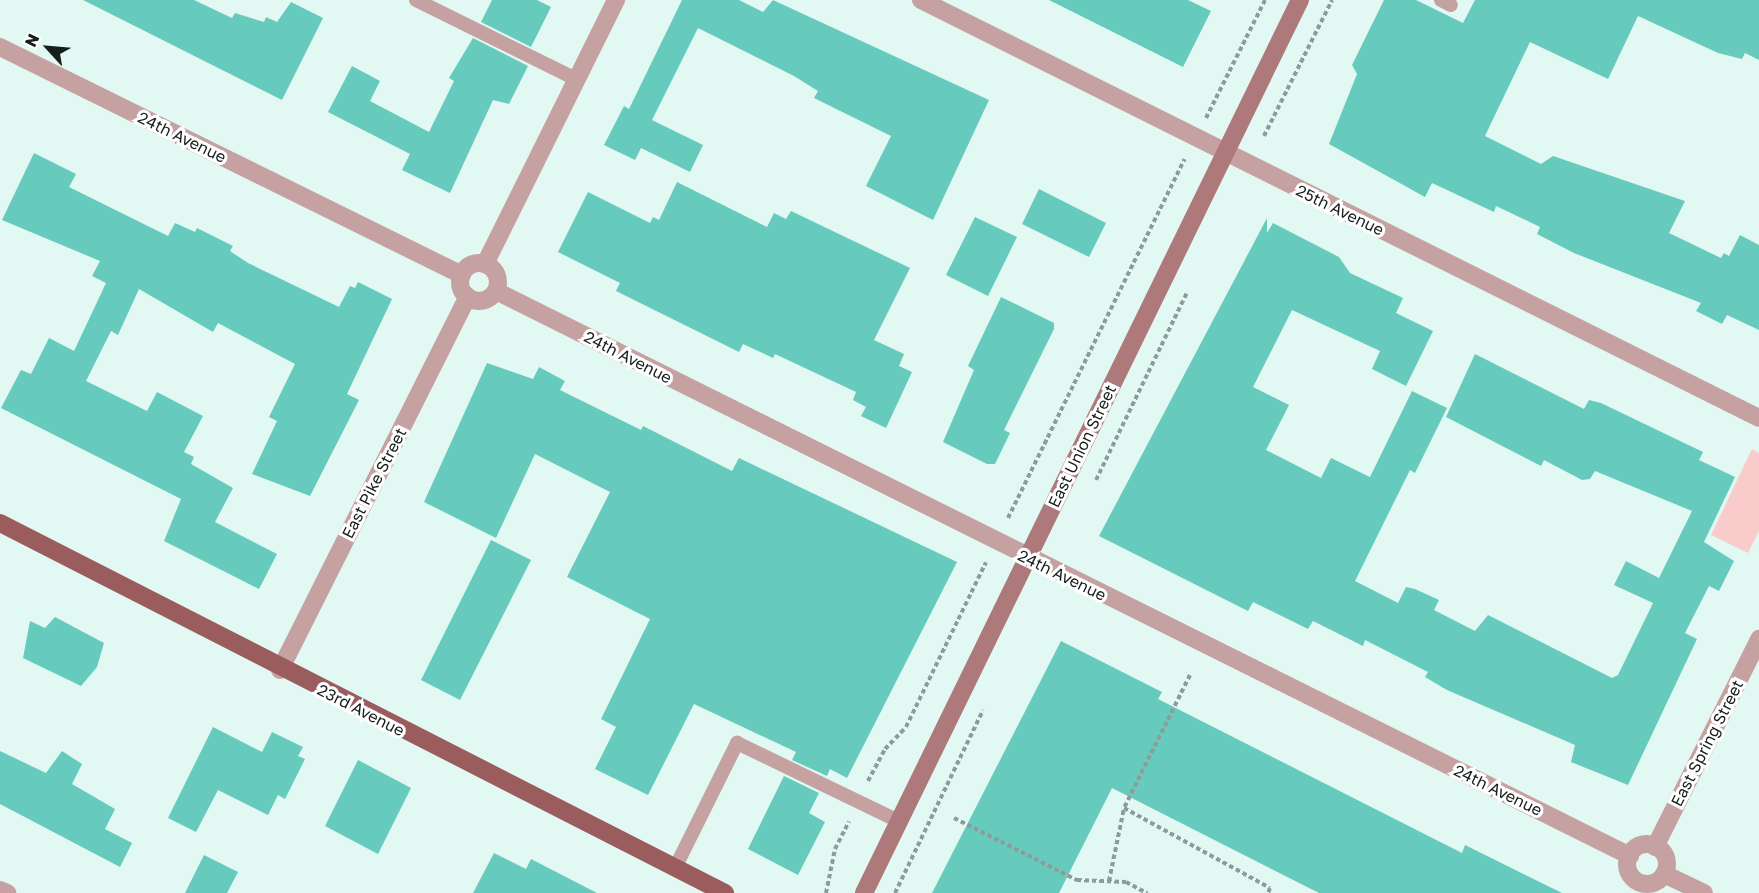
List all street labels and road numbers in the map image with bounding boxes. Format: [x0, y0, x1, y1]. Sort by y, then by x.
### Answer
street label: 24th Avenue [135, 107, 229, 167]
street label: 25th Avenue [1293, 180, 1387, 240]
street label: 24th Avenue [581, 327, 675, 387]
street label: East Union Street [1044, 382, 1120, 510]
street label: East Pike Street [338, 424, 410, 542]
street label: 24th Avenue [1015, 545, 1109, 605]
street label: East Spring Street [1667, 677, 1747, 809]
street label: 23rd Avenue [314, 680, 408, 740]
street label: 24th Avenue [1451, 760, 1545, 820]

